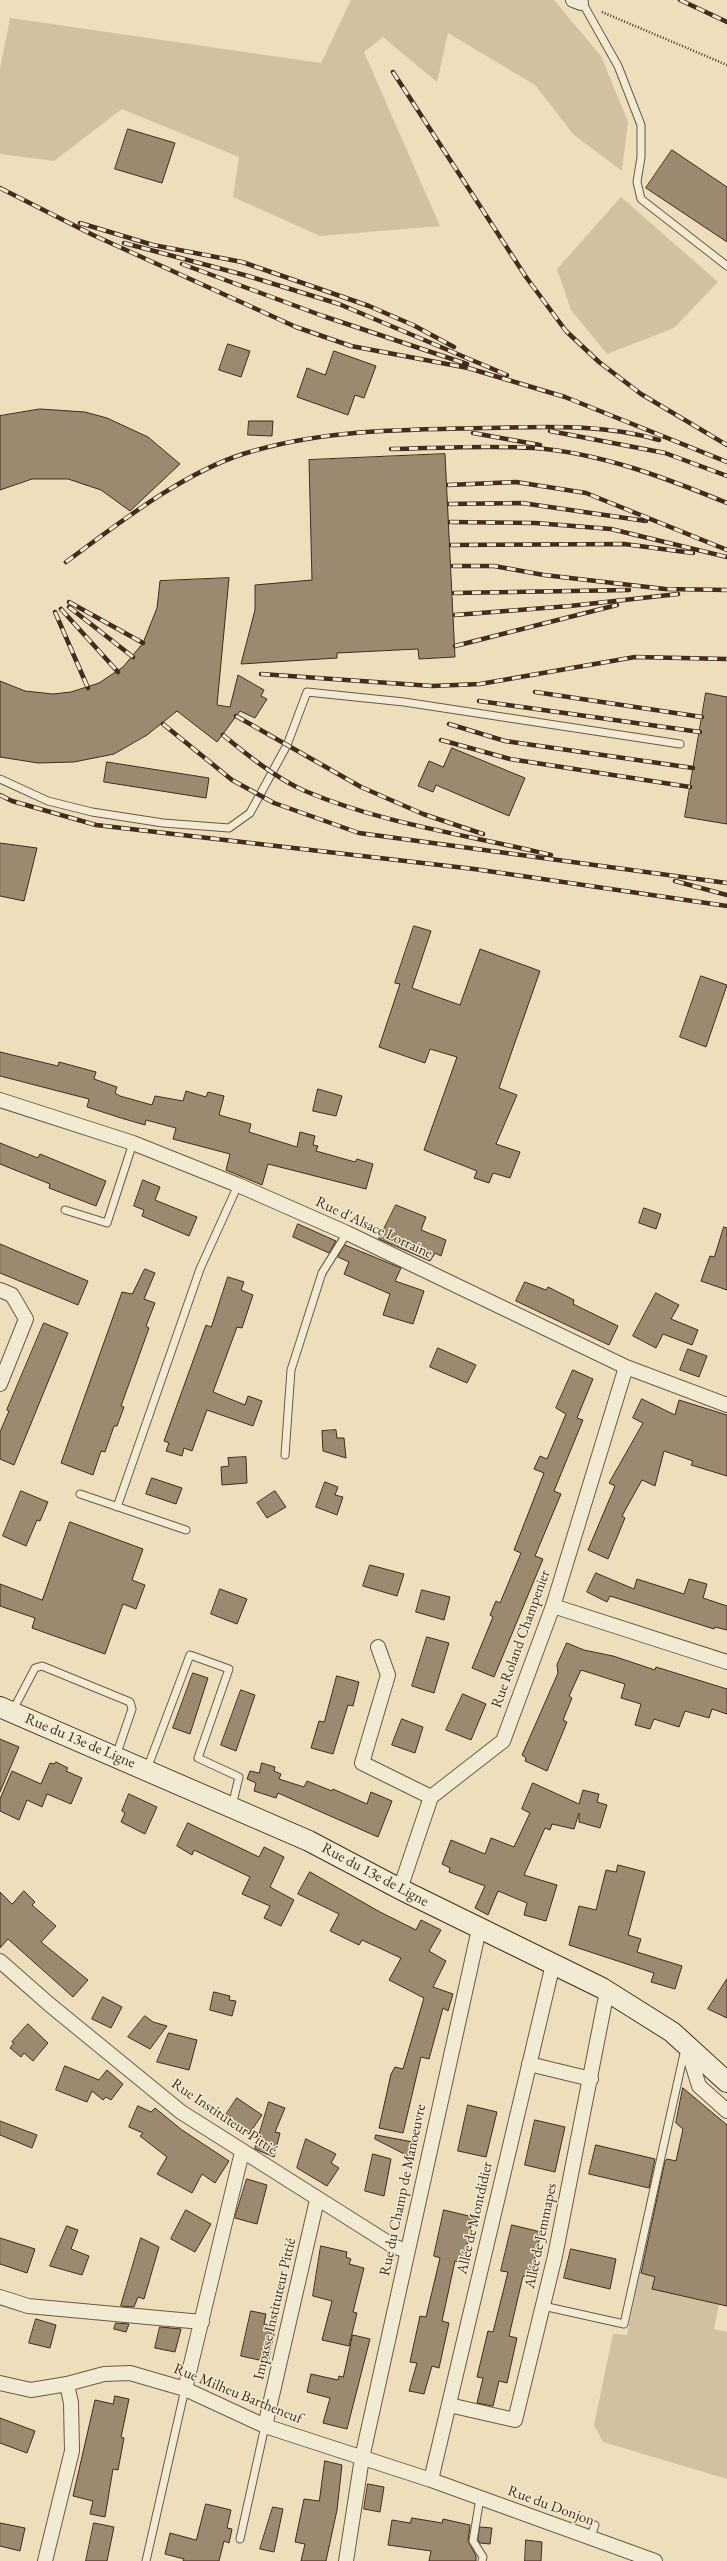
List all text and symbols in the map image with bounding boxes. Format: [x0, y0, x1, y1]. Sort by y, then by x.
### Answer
street label: Rue d'Alsace Lorraine [313, 1193, 435, 1263]
street label: Rue Roland Champenier [488, 1568, 554, 1710]
street label: Rue du 13e de Ligne [22, 1710, 138, 1772]
street label: Rue du 13e de Ligne [319, 1839, 431, 1911]
street label: Rue Instituteur Pittié [168, 2075, 280, 2159]
street label: Rue du Champ de Manoeuvre [376, 2103, 430, 2277]
street label: Allée de Montdidier [453, 2160, 497, 2276]
street label: Allée de Jemmapes [521, 2182, 561, 2290]
street label: Impasse Instituteur Pittié [250, 2236, 300, 2382]
street label: Rue Milheu Bartheneuf [171, 2360, 305, 2428]
street label: Rue du Donjon [505, 2482, 597, 2530]

